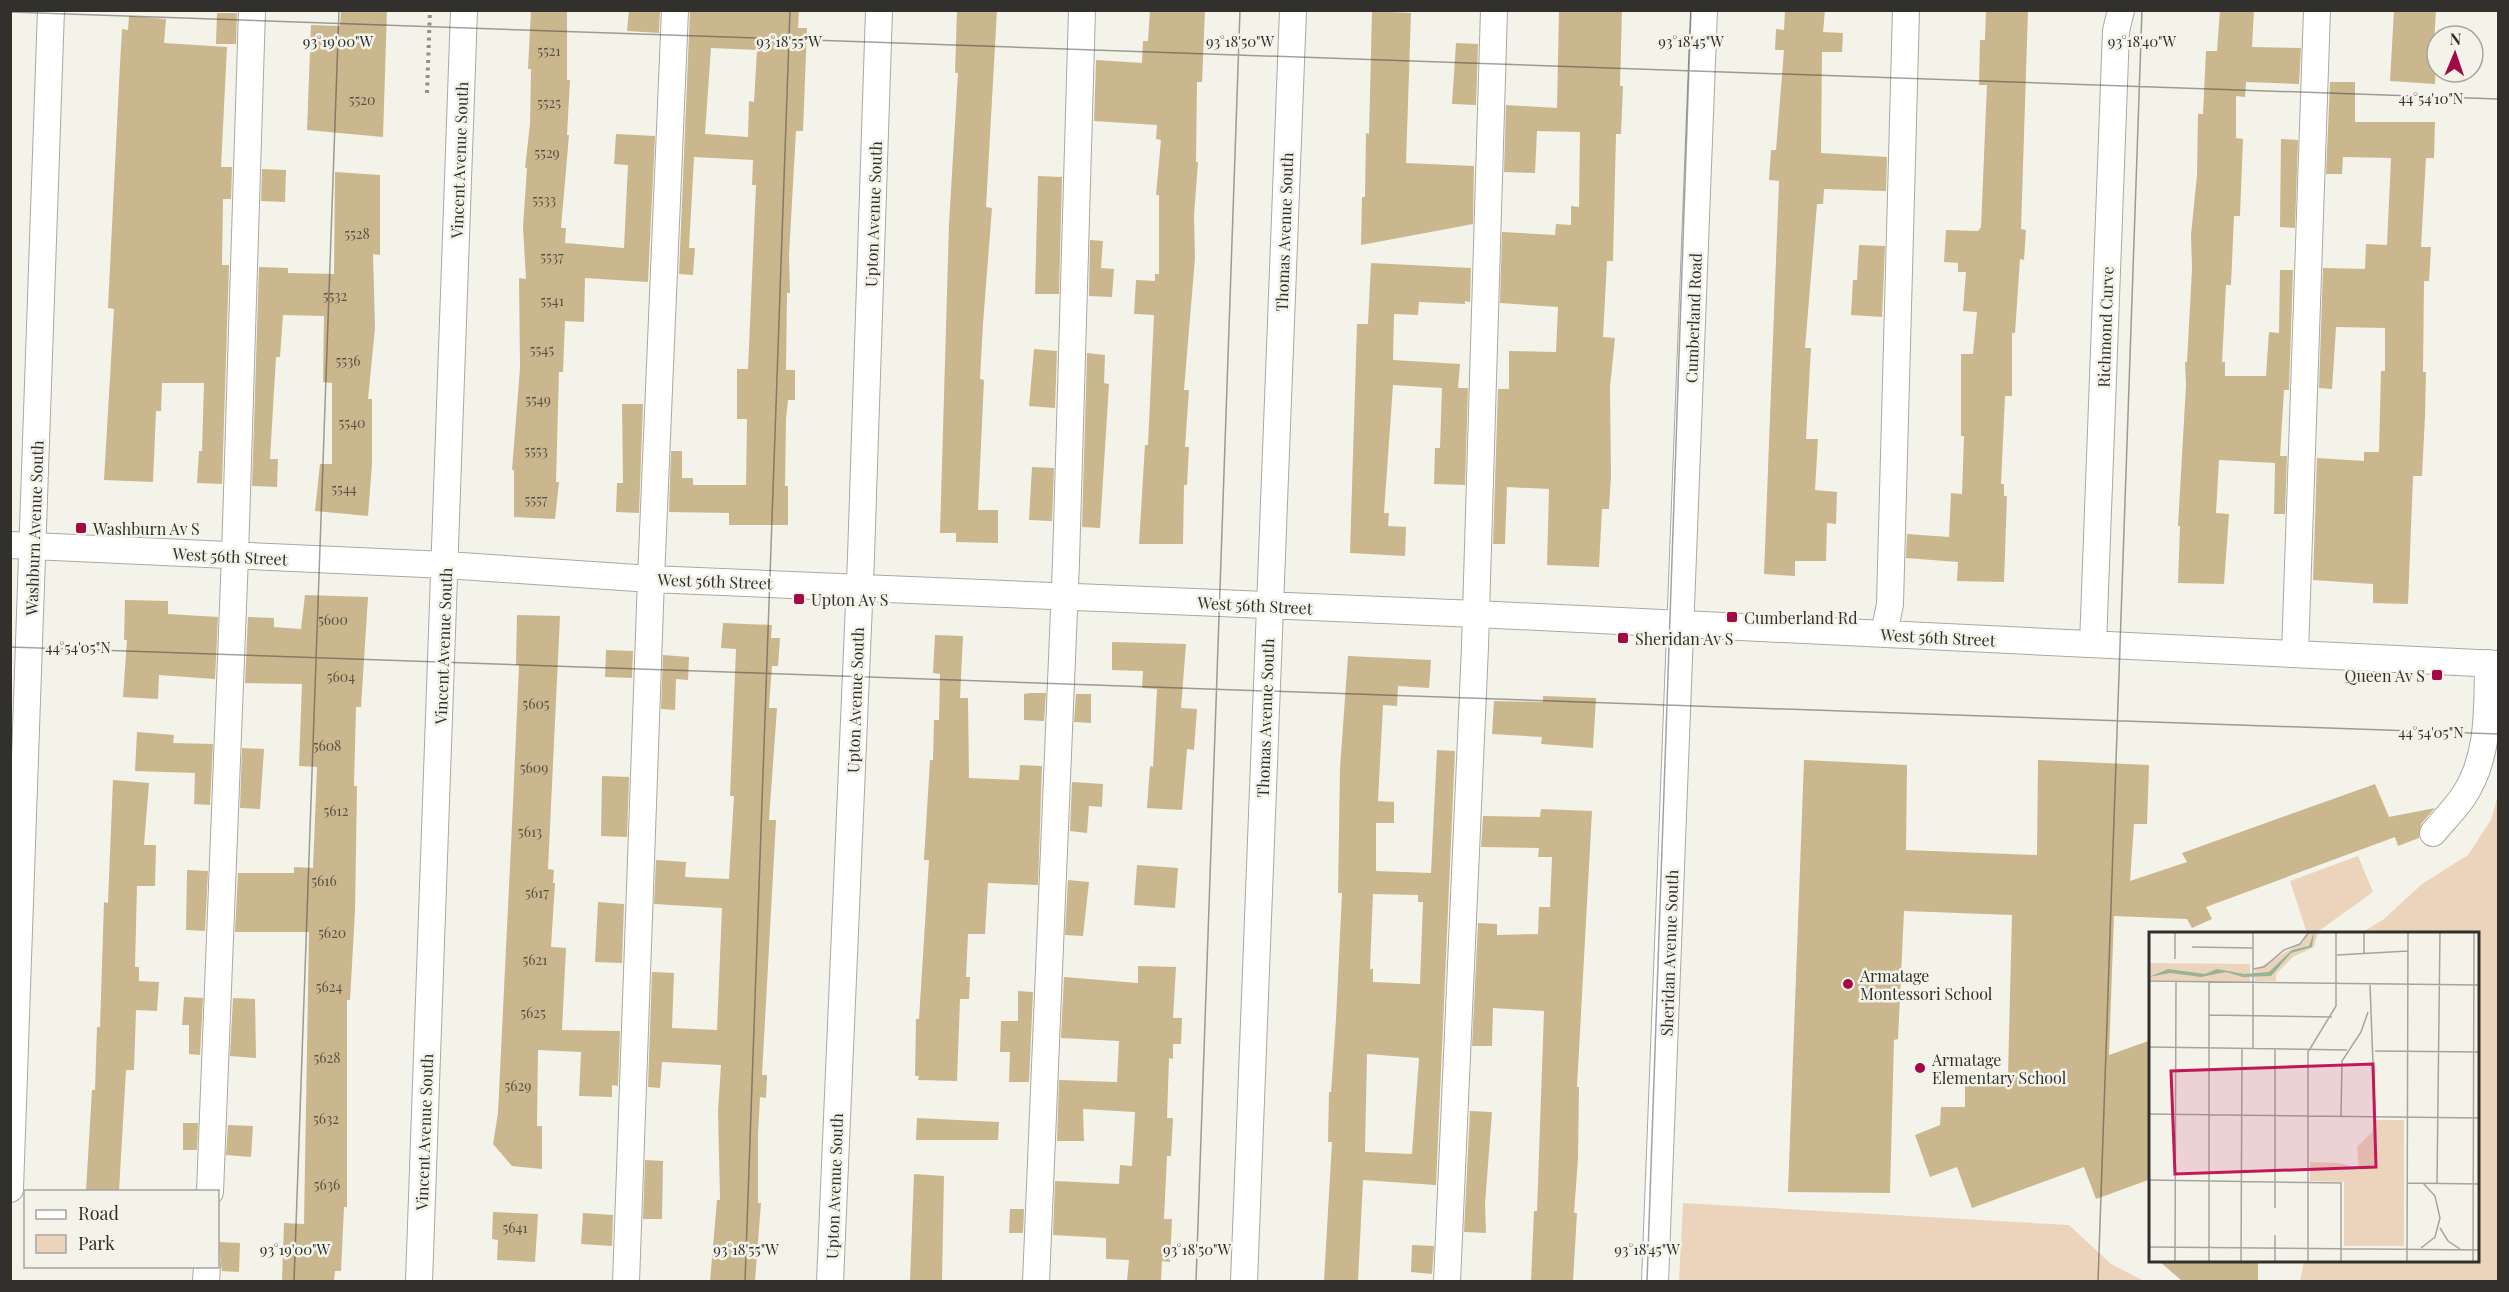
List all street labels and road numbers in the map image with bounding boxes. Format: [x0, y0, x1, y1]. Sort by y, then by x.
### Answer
street label: Vincent Avenue South [446, 81, 472, 240]
street label: Upton Avenue South [860, 140, 886, 287]
street label: Thomas Avenue South [1271, 151, 1297, 312]
street label: Cumberland Road [1680, 253, 1706, 383]
street label: Richmond Curve [2092, 266, 2118, 388]
street label: Washburn Avenue South [20, 440, 48, 617]
street label: West 56th Street [171, 542, 288, 570]
street label: Vincent Avenue South [430, 567, 456, 726]
street label: West 56th Street [656, 568, 773, 594]
street label: West 56th Street [1196, 591, 1313, 619]
street label: West 56th Street [1879, 623, 1996, 651]
street label: Upton Avenue South [842, 626, 868, 773]
street label: Thomas Avenue South [1252, 637, 1278, 798]
street label: Sheridan Avenue South [1656, 869, 1682, 1037]
street label: Vincent Avenue South [411, 1053, 437, 1212]
street label: Upton Avenue South [821, 1112, 847, 1259]

